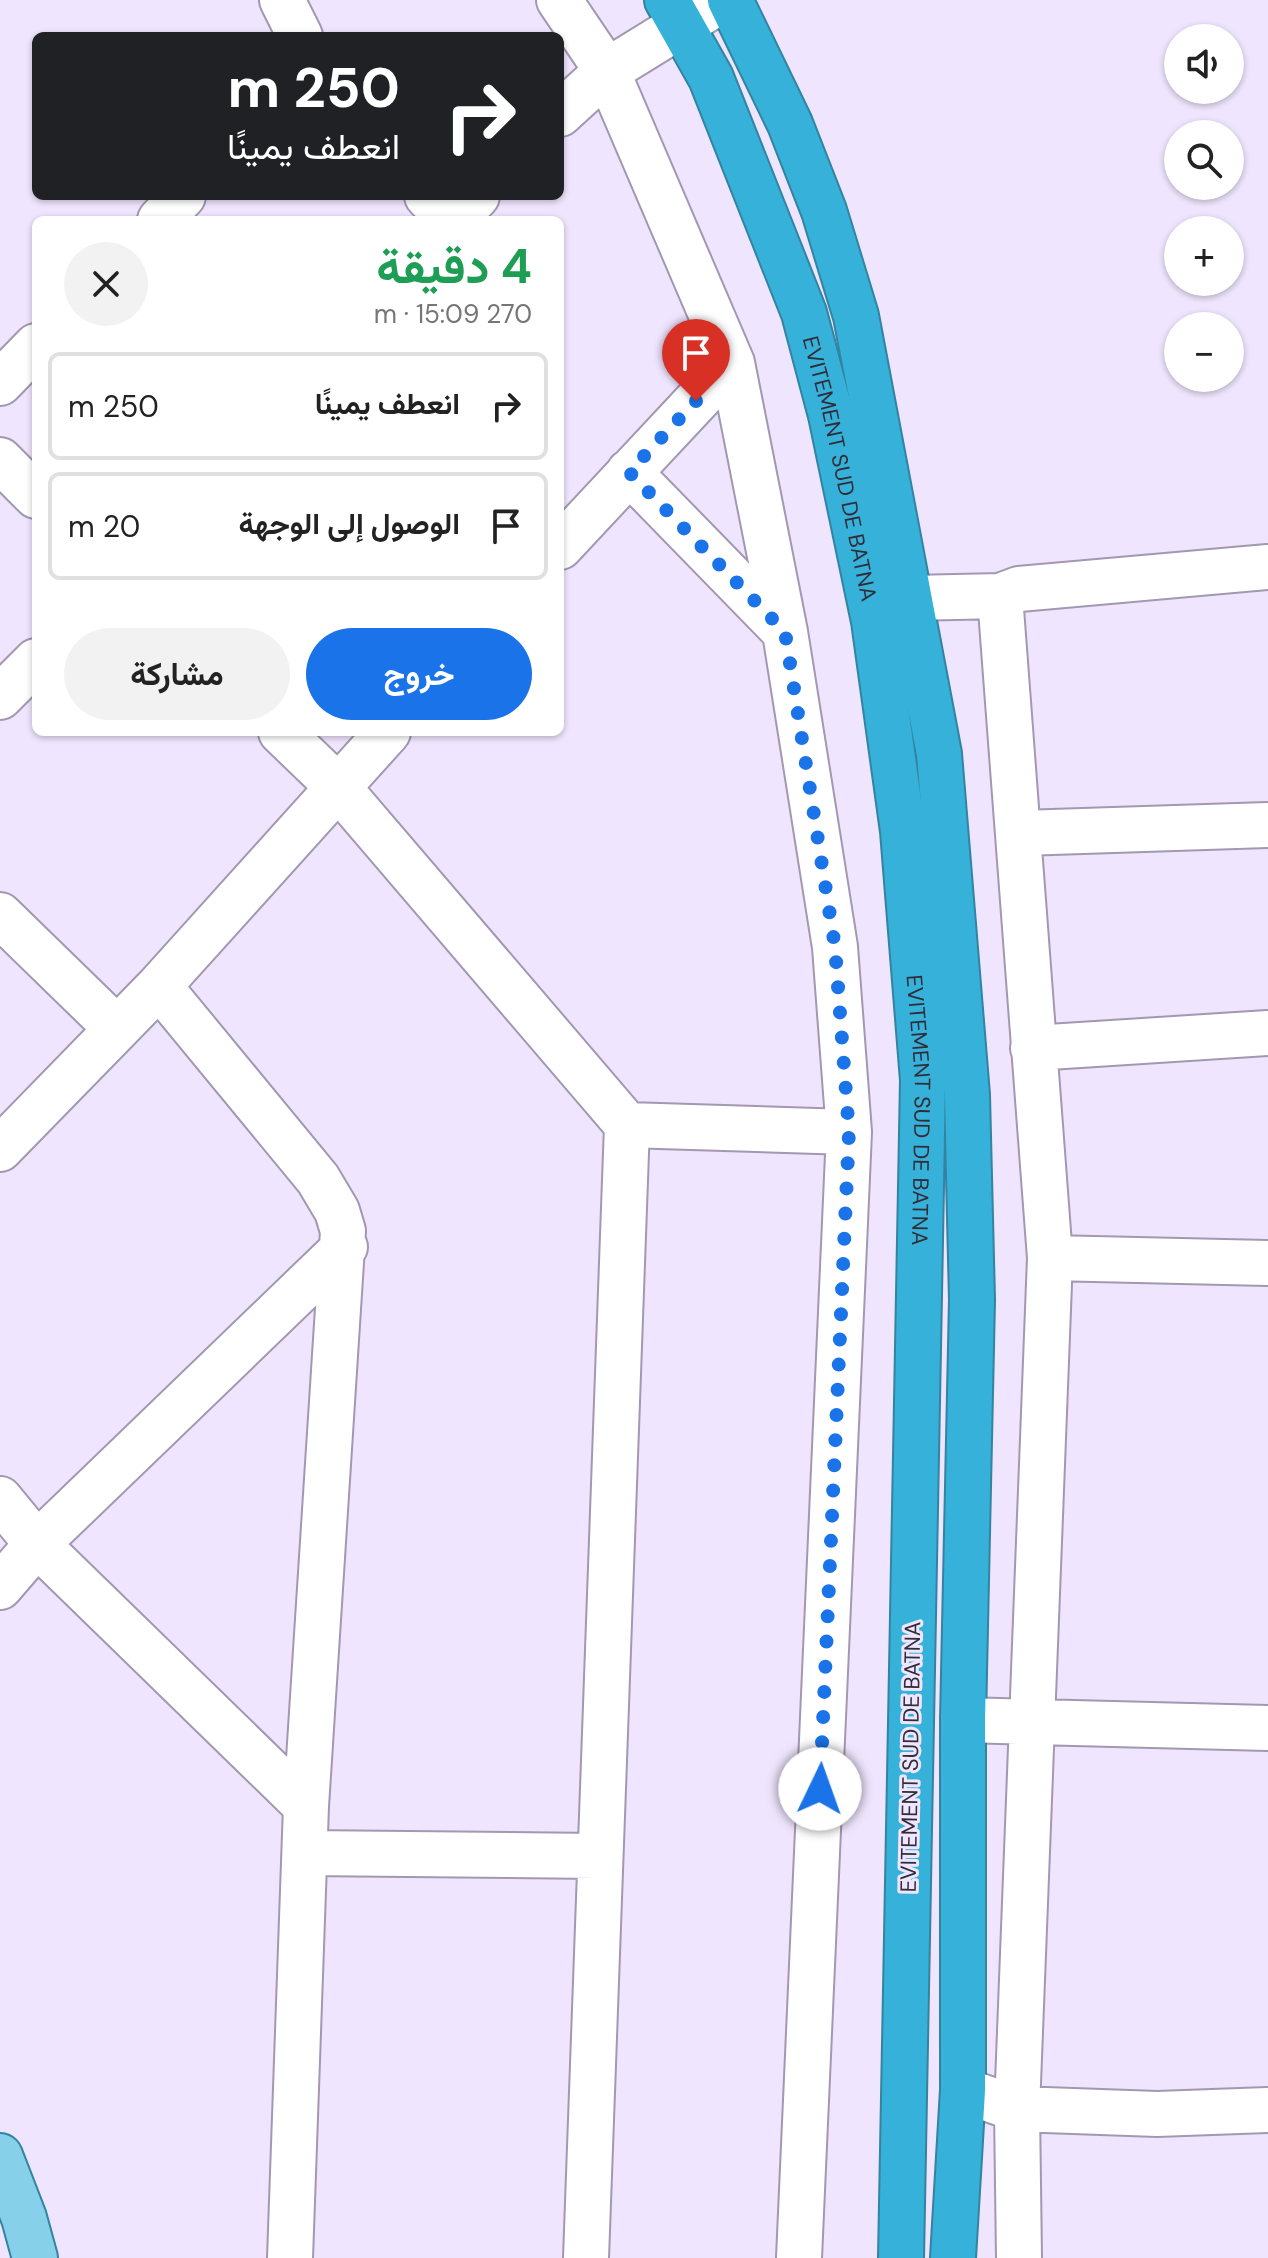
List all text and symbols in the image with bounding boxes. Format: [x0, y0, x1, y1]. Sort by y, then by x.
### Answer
map controls [1164, 24, 1244, 392]
button: sound [1164, 24, 1244, 104]
text: 250 m [228, 51, 400, 124]
icon: right [428, 64, 532, 168]
button: search [1164, 120, 1244, 200]
text: انعطف يمينًا [227, 123, 400, 170]
button: + [1164, 216, 1244, 296]
text: 4 دقيقة [376, 235, 532, 298]
button: close [64, 242, 148, 326]
text: 270 m · 15:09 [374, 297, 532, 331]
button: − [1164, 312, 1244, 392]
pin [662, 319, 730, 401]
icon: arrive [674, 331, 718, 375]
street label: EVITEMENT SUD DE BATNA [796, 333, 883, 604]
text: انعطف يمينًا [315, 384, 460, 423]
icon: right [484, 384, 528, 428]
text: 250 m [68, 387, 159, 426]
text: الوصول إلى الوجهة [239, 504, 460, 543]
icon: arrive [484, 504, 528, 548]
text: 20 m [68, 507, 140, 546]
button: مشاركة [64, 628, 290, 720]
button: خروج [306, 628, 532, 720]
street label: EVITEMENT SUD DE BATNA [900, 974, 937, 1246]
street label: EVITEMENT SUD DE BATNA [894, 1621, 927, 1893]
position arrow [778, 1747, 862, 1831]

